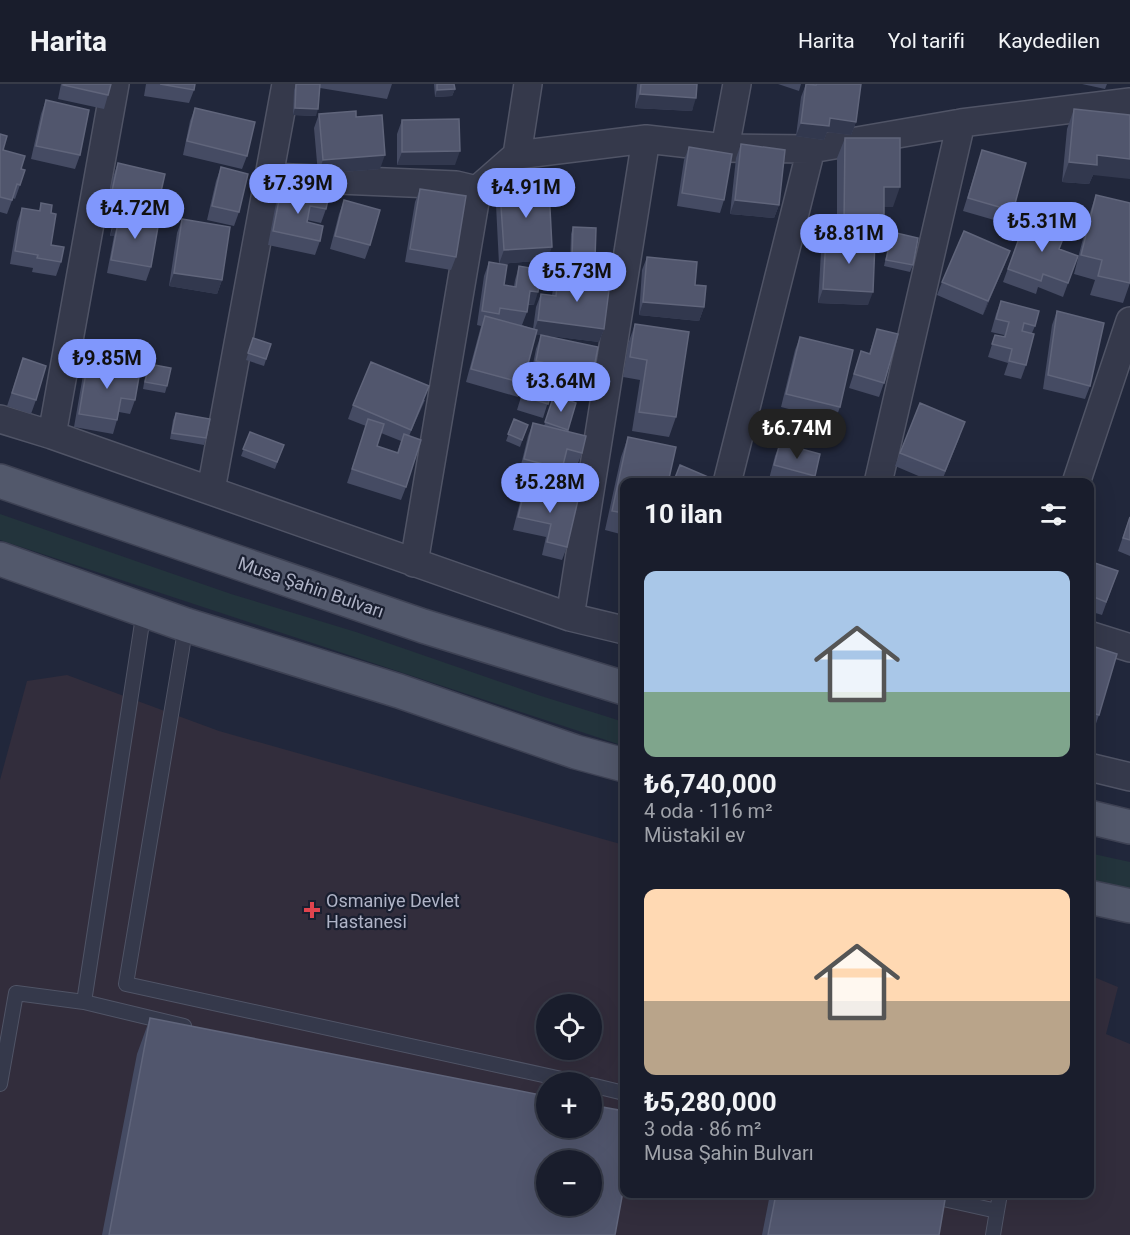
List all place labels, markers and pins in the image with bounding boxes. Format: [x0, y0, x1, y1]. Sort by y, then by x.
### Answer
pin: ₺7.39M [249, 164, 347, 215]
pin: ₺4.91M [477, 168, 575, 219]
pin: ₺4.72M [86, 189, 184, 240]
pin: ₺5.31M [993, 202, 1091, 253]
pin: ₺8.81M [800, 214, 898, 265]
pin: ₺5.73M [528, 252, 626, 303]
pin: ₺9.85M [58, 339, 156, 390]
pin: ₺3.64M [512, 362, 610, 413]
pin: ₺6.74M [748, 409, 846, 460]
pin: ₺5.28M [501, 463, 599, 514]
place label: Osmaniye Devlet Hastanesi [326, 890, 460, 932]
marker: Osmaniye Devlet Hastanesi [303, 901, 321, 919]

